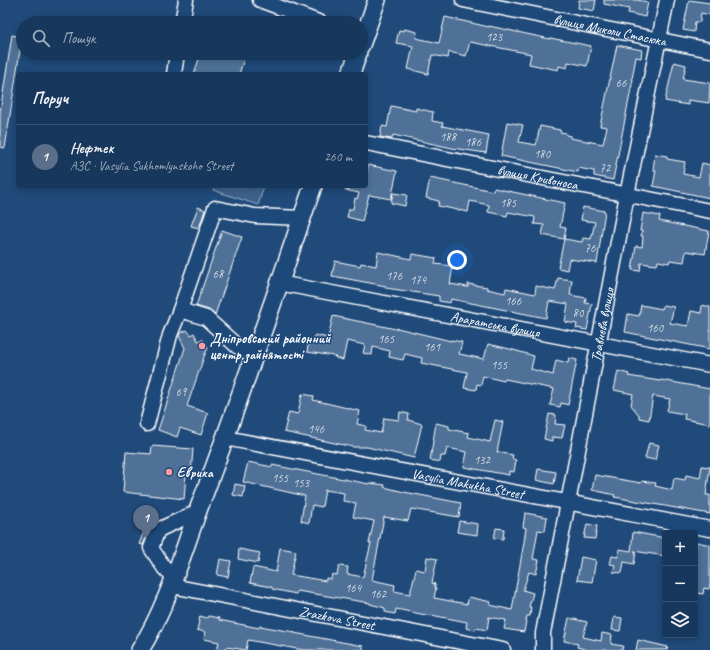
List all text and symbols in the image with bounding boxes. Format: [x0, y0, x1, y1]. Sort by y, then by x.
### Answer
street label: вулиця Миколи Стасюка [552, 10, 669, 50]
search box [16, 16, 368, 60]
icon: search [30, 27, 52, 49]
text: Пошук [62, 29, 95, 48]
house number: 123 [486, 29, 504, 45]
house number: 66 [616, 75, 627, 91]
text: Поруч [32, 88, 68, 109]
house number: 188 [440, 129, 458, 145]
house number: 186 [465, 134, 482, 150]
text: Нефтек [70, 139, 114, 158]
house number: 180 [534, 146, 552, 162]
text: 1 [42, 149, 48, 165]
text: 260 m [324, 149, 352, 165]
text: АЗС · Vasylia Sukhomlynskoho Street [70, 158, 233, 174]
house number: 72 [600, 160, 612, 176]
street label: вулиця Кривоноса [496, 161, 580, 193]
house number: 185 [500, 195, 517, 211]
house number: 76 [585, 240, 596, 256]
your location [447, 250, 467, 270]
house number: 68 [213, 266, 225, 282]
house number: 176 [386, 268, 403, 284]
house number: 174 [410, 272, 428, 288]
street label: Травнева вулиця [587, 285, 618, 363]
house number: 166 [505, 293, 522, 309]
house number: 80 [573, 305, 585, 321]
street label: Араратська вулиця [449, 307, 542, 341]
house number: 160 [647, 320, 665, 336]
place label: Дніпровський районний центр зайнятості [210, 330, 332, 364]
house number: 165 [378, 331, 395, 347]
house number: 161 [424, 339, 441, 355]
marker: Дніпровський районний центр зайнятості [197, 341, 207, 351]
house number: 155 [491, 357, 508, 373]
house number: 69 [176, 384, 188, 400]
house number: 146 [308, 421, 325, 437]
house number: 132 [474, 452, 492, 468]
place label: Еврика [177, 464, 214, 481]
street label: Vasylia Makukha Street [410, 465, 528, 503]
marker: Еврика [164, 467, 174, 477]
house number: 155 [272, 470, 289, 486]
house number: 153 [293, 475, 311, 491]
pin: 1 [133, 505, 159, 538]
map controls [662, 530, 698, 638]
button: + [662, 530, 698, 566]
button: − [662, 566, 698, 602]
house number: 164 [345, 580, 363, 596]
house number: 162 [370, 586, 388, 602]
street label: Zrazkova Street [298, 602, 377, 634]
button: layers [662, 602, 698, 638]

